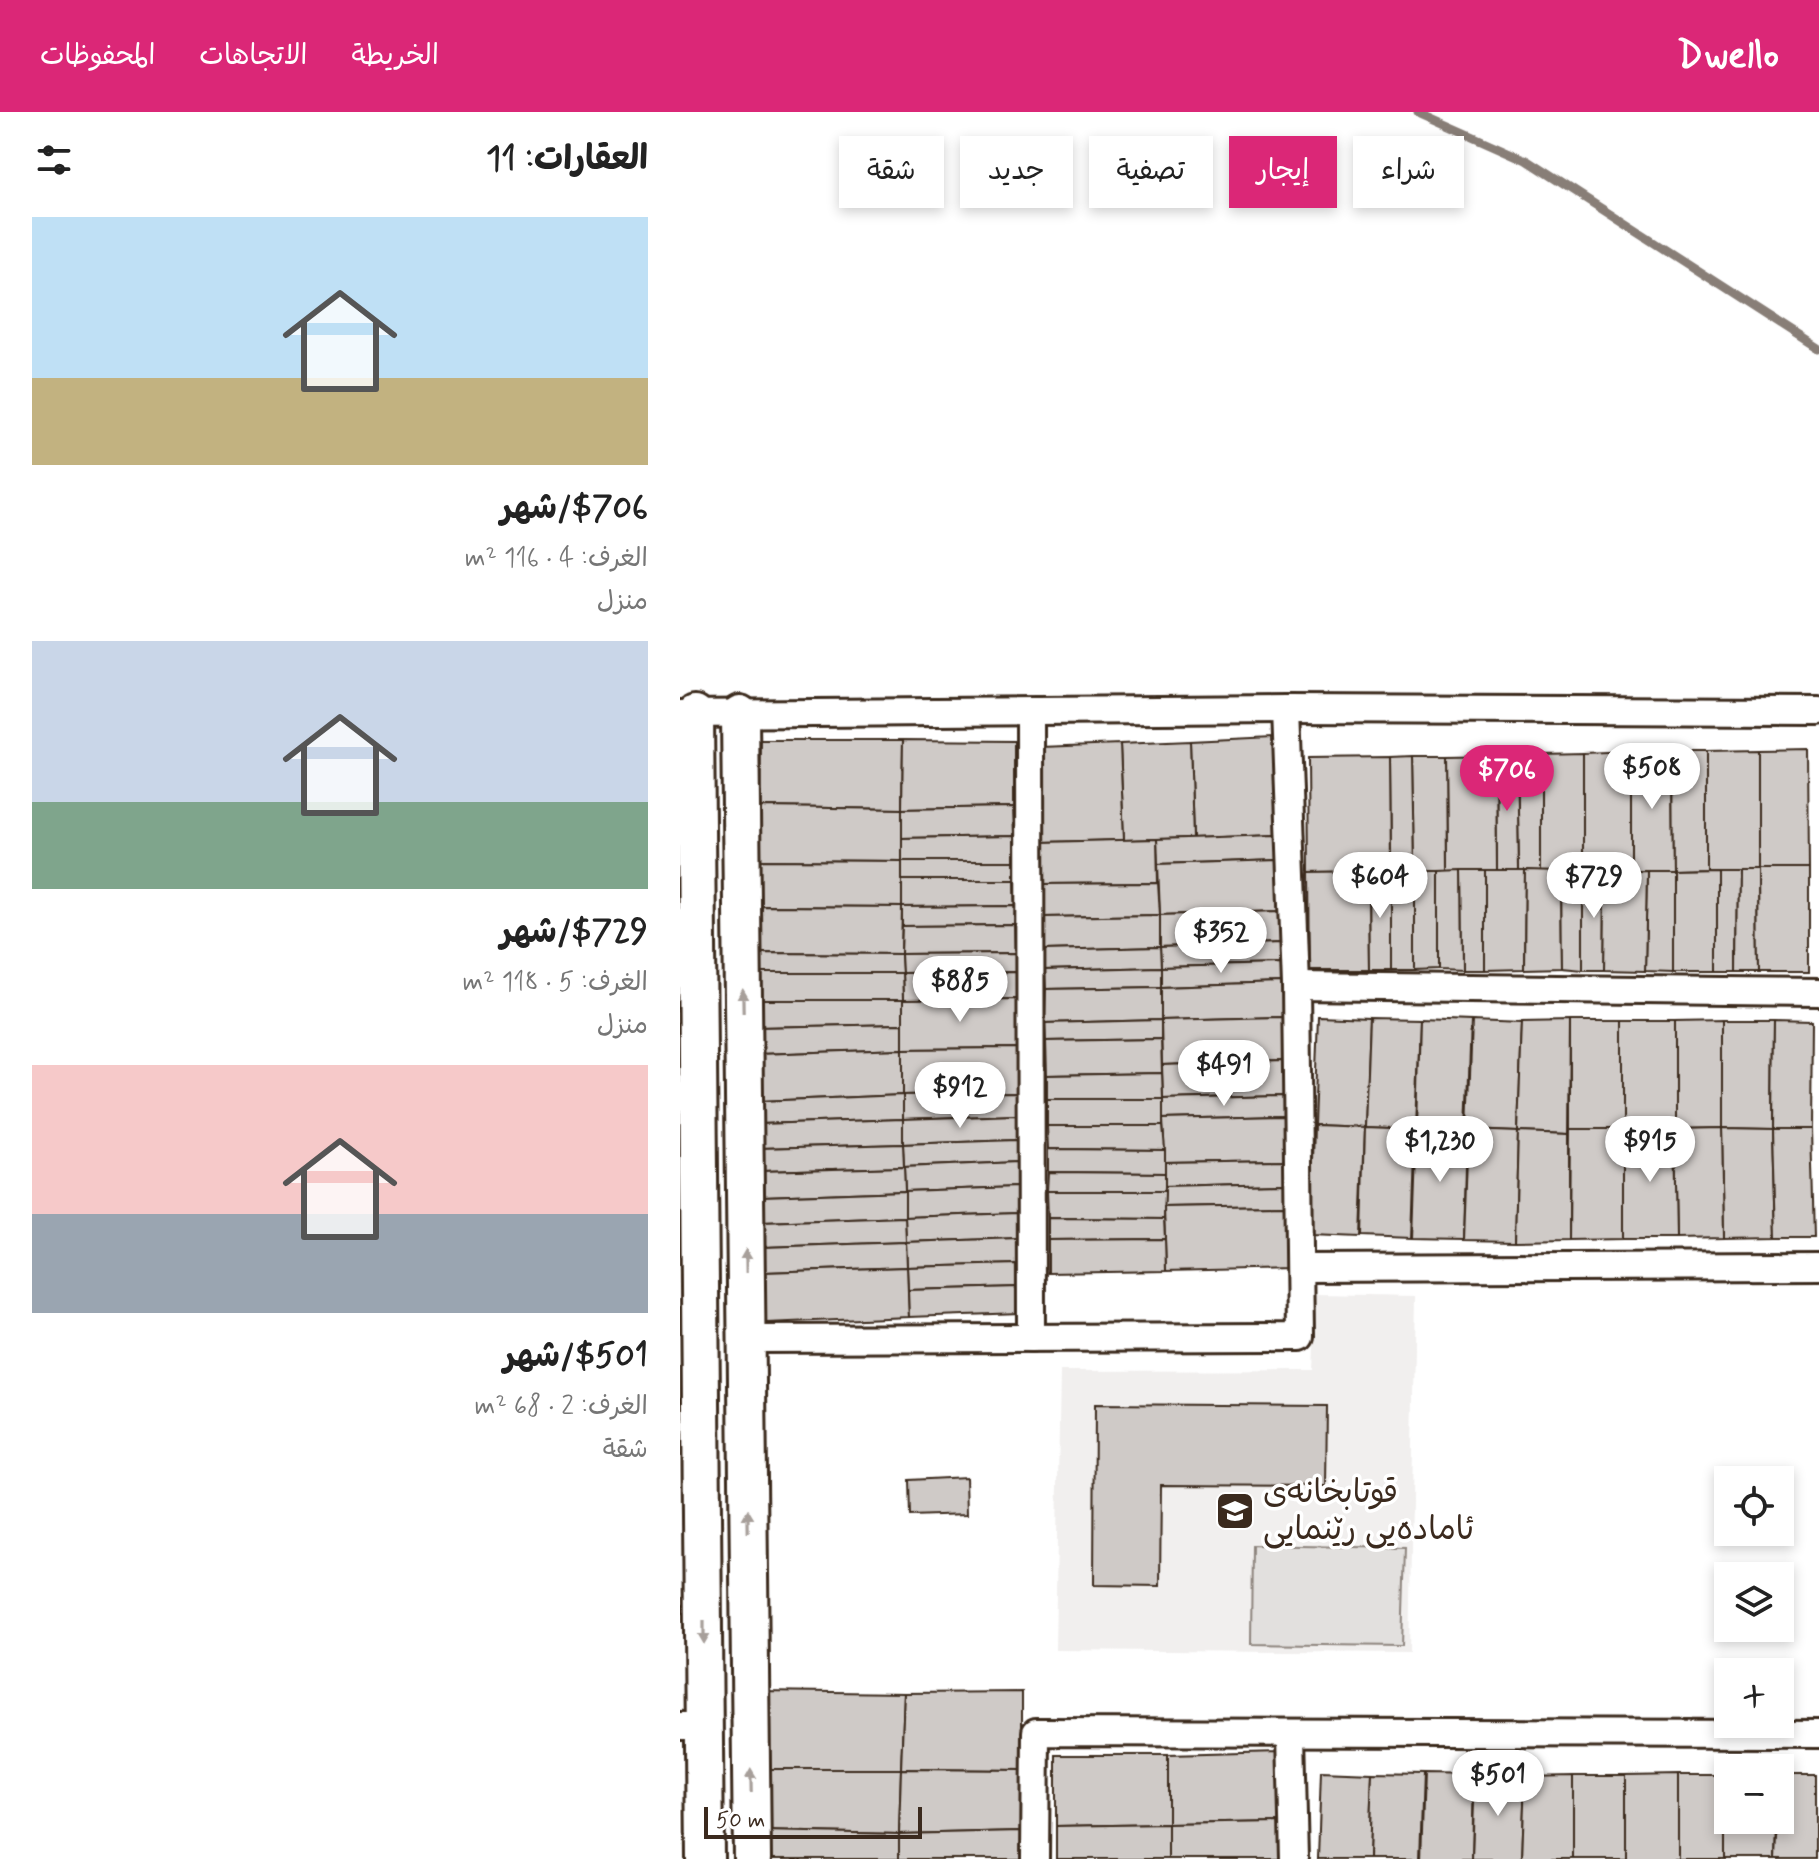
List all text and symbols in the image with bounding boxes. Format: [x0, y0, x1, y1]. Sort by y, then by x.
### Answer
text: Dwello [1677, 32, 1779, 81]
text: المحفوظات [40, 38, 155, 75]
text: الاتجاهات [199, 38, 307, 75]
text: الخريطة [351, 38, 439, 75]
chip: شقة [839, 136, 944, 208]
chip: جديد [960, 136, 1073, 208]
chip: تصفية [1089, 136, 1213, 208]
chip: إيجار [1229, 136, 1337, 208]
chip: شراء [1353, 136, 1464, 208]
text: العقارات: 11 [486, 137, 648, 182]
icon: filters [32, 138, 76, 182]
icon: home [268, 269, 412, 413]
text: $706/شهر [501, 486, 648, 531]
text: الغرف: 4 · 116 m² [465, 542, 648, 576]
text: منزل [597, 585, 648, 619]
icon: home [268, 693, 412, 837]
pin: $508 [1605, 743, 1699, 811]
pin: $706 [1460, 745, 1554, 813]
text: $508 [1622, 752, 1682, 786]
text: $706 [1478, 754, 1536, 788]
pin: $604 [1333, 852, 1427, 920]
pin: $729 [1547, 852, 1641, 920]
text: $604 [1351, 861, 1409, 895]
text: $729 [1565, 861, 1623, 895]
pin: $352 [1174, 907, 1268, 975]
text: $729/شهر [500, 910, 648, 955]
text: $352 [1193, 916, 1249, 950]
pin: $885 [913, 956, 1007, 1024]
text: $885 [931, 965, 989, 999]
text: الغرف: 5 · 118 m² [462, 966, 648, 1000]
one-way arrow [737, 988, 749, 1013]
text: منزل [597, 1009, 648, 1043]
pin: $491 [1177, 1040, 1271, 1108]
text: $491 [1196, 1049, 1252, 1083]
pin: $912 [913, 1062, 1007, 1130]
text: $912 [933, 1071, 987, 1105]
pin: $1,230 [1375, 1116, 1505, 1184]
pin: $915 [1603, 1116, 1697, 1184]
icon: home [268, 1117, 412, 1261]
text: $1,230 [1404, 1125, 1476, 1159]
text: $915 [1623, 1125, 1677, 1159]
one-way arrow [740, 1248, 752, 1273]
text: $501/شهر [504, 1334, 648, 1379]
text: الغرف: 2 · 68 m² [475, 1390, 648, 1424]
text: شقة [603, 1433, 648, 1467]
map controls [1714, 1466, 1794, 1834]
button: locate [1714, 1466, 1794, 1546]
place label: قوتابخانەی ئامادەیی رێنمایی [1263, 1472, 1474, 1551]
school or university icon: قوتابخانەی ئامادەیی رێنمایی [1214, 1490, 1256, 1532]
one-way arrow [742, 1508, 754, 1533]
button: layers [1714, 1562, 1794, 1642]
one-way arrow [698, 1620, 710, 1645]
button: + [1714, 1658, 1794, 1738]
pin: $501 [1451, 1750, 1545, 1818]
button: − [1714, 1754, 1794, 1834]
text: $501 [1470, 1759, 1526, 1793]
one-way arrow [745, 1768, 757, 1793]
scale bar [704, 1803, 922, 1839]
text: 50 m [716, 1807, 765, 1835]

